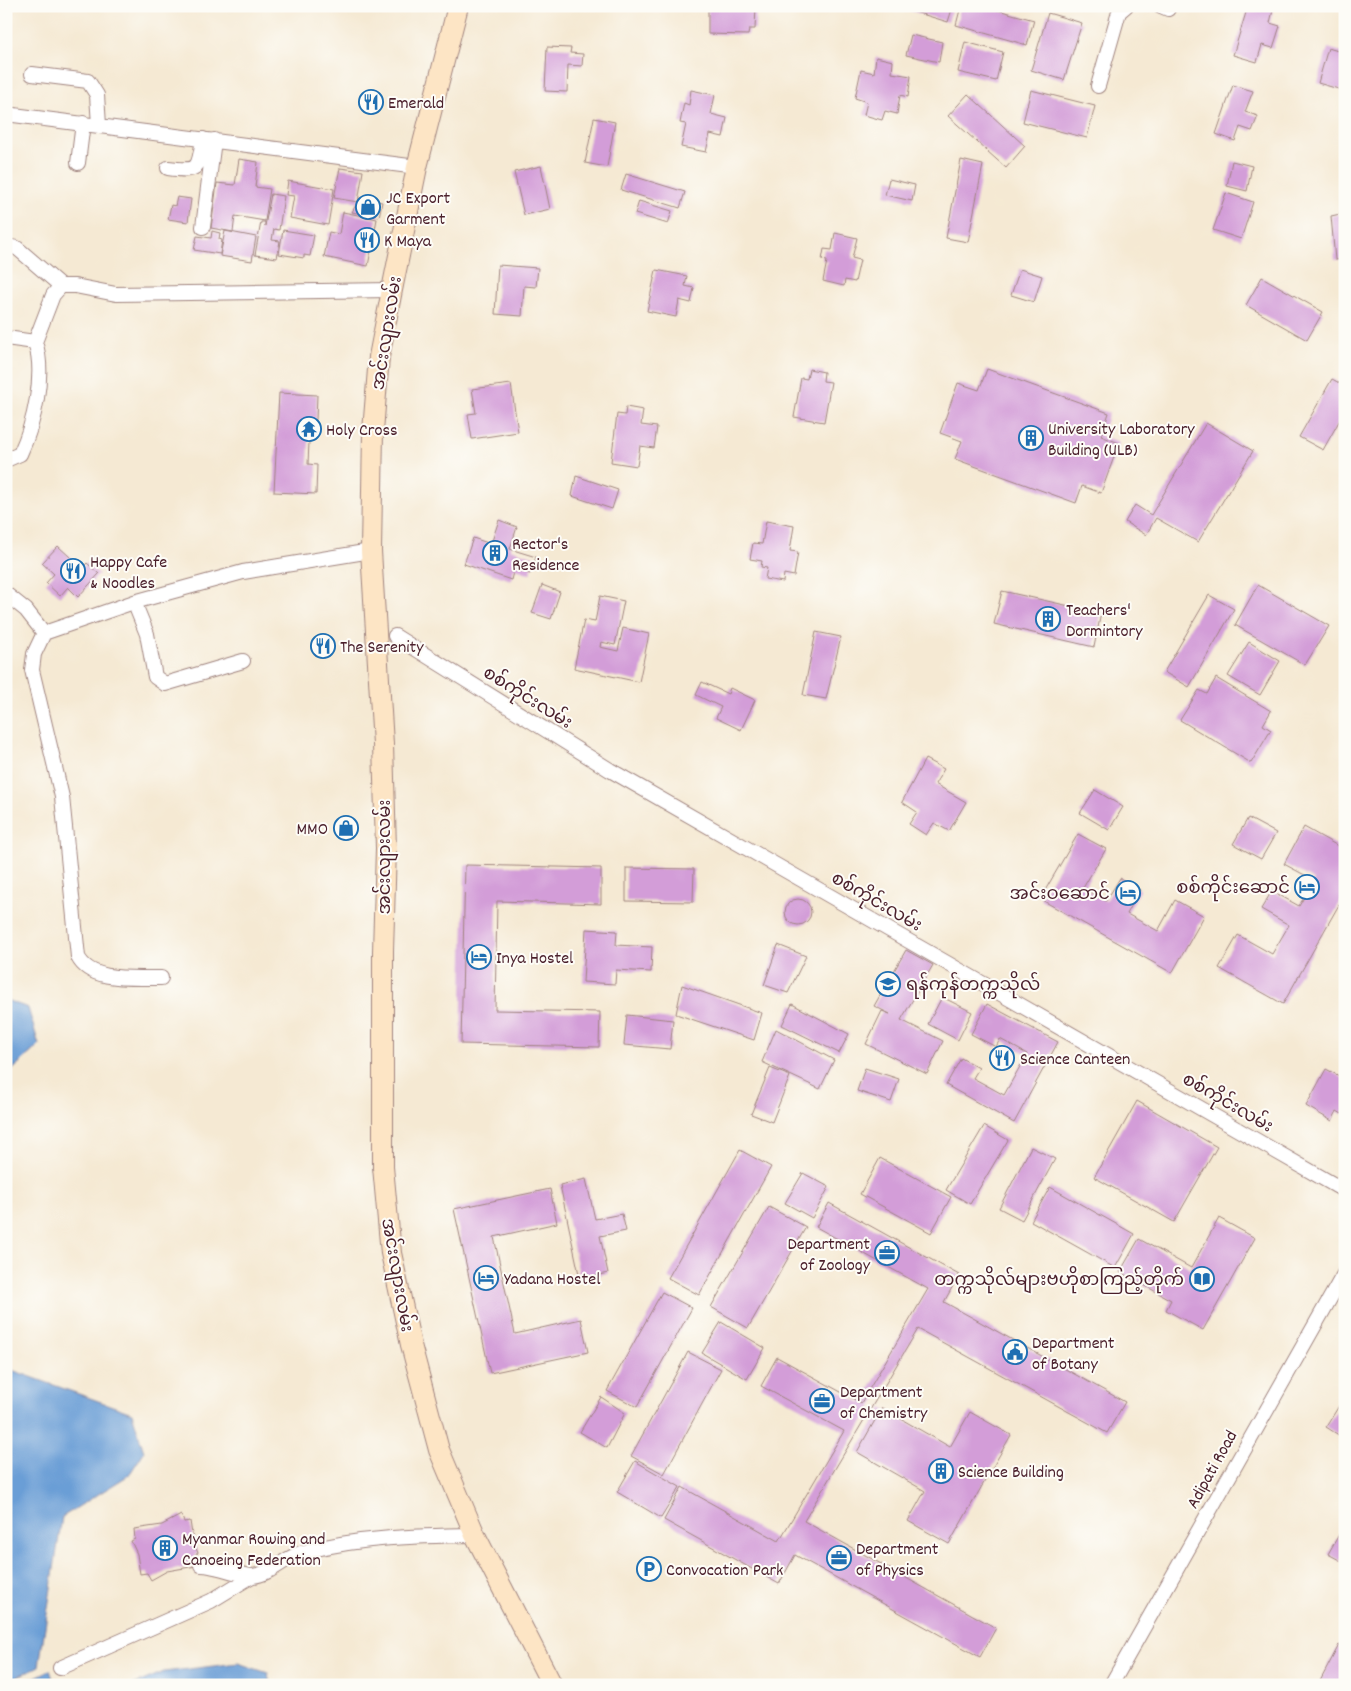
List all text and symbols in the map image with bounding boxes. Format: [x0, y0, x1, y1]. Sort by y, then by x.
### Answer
restaurant icon: Emerald [358, 89, 384, 115]
place label: Emerald [388, 92, 444, 117]
place label: JC Export Garment [386, 187, 450, 233]
shop icon: JC Export Garment [355, 194, 381, 220]
restaurant icon: K Maya [354, 227, 380, 253]
place label: K Maya [384, 230, 432, 255]
street label: အင်းလျားလမ်း [364, 274, 410, 392]
temple icon: Holy Cross [296, 416, 322, 442]
place label: University Laboratory Building (ULB) [1048, 418, 1195, 464]
place label: Holy Cross [326, 419, 398, 444]
building icon: University Laboratory Building (ULB) [1018, 425, 1044, 451]
place label: Rector's Residence [512, 533, 579, 579]
building icon: Rector's Residence [482, 540, 508, 566]
place label: Happy Cafe & Noodles [90, 551, 167, 597]
restaurant icon: Happy Cafe & Noodles [60, 558, 86, 584]
place label: Teachers' Dormintory [1066, 599, 1143, 645]
building icon: Teachers' Dormintory [1035, 606, 1061, 632]
restaurant icon: The Serenity [310, 633, 336, 659]
place label: The Serenity [340, 636, 424, 661]
street label: စစ်ကိုင်းလမ်း [477, 658, 578, 737]
street label: အင်းလျားလမ်း [371, 799, 399, 915]
shop icon: MMO [333, 815, 359, 841]
place label: MMO [297, 818, 328, 843]
street label: စစ်ကိုင်းလမ်း [826, 864, 928, 939]
place label: စစ်ကိုင်းဆောင် [1176, 873, 1290, 902]
hotel icon: စစ်ကိုင်းဆောင် [1294, 874, 1320, 900]
place label: အင်းဝ‌ဆောင် [1009, 880, 1110, 908]
hotel icon: အင်းဝ‌ဆောင် [1115, 880, 1141, 906]
hotel icon: Inya Hostel [466, 944, 492, 970]
place label: Inya Hostel [496, 947, 574, 972]
place label: ရန်ကုန်တက္ကသိုလ် [906, 970, 1040, 999]
school or university icon: ရန်ကုန်တက္ကသိုလ် [875, 971, 901, 997]
restaurant icon: Science Canteen [989, 1045, 1015, 1071]
place label: Science Canteen [1020, 1048, 1130, 1073]
street label: စစ်ကိုင်းလမ်း [1177, 1065, 1279, 1140]
street label: အင်းလျားလမ်း [373, 1216, 421, 1334]
place label: Department of Zoology [787, 1233, 871, 1279]
office icon: Department of Zoology [874, 1240, 900, 1266]
hotel icon: Yadana Hostel [473, 1265, 499, 1291]
place label: တက္ကသိုလ်များဗဟိုစာကြည့်တိုက် [934, 1265, 1184, 1294]
library icon: တက္ကသိုလ်များဗဟိုစာကြည့်တိုက် [1189, 1266, 1215, 1292]
place label: Yadana Hostel [504, 1268, 601, 1293]
place label: Department of Botany [1032, 1332, 1115, 1378]
public building icon: Department of Botany [1002, 1339, 1028, 1365]
place label: Department of Chemistry [840, 1381, 928, 1427]
office icon: Department of Chemistry [809, 1388, 835, 1414]
street label: Adipati Road [1181, 1427, 1245, 1514]
building icon: Science Building [928, 1458, 954, 1484]
place label: Science Building [958, 1461, 1064, 1486]
place label: Myanmar Rowing and Canoeing Federation [182, 1528, 325, 1574]
building icon: Myanmar Rowing and Canoeing Federation [152, 1535, 178, 1561]
place label: Department of Physics [856, 1538, 939, 1584]
office icon: Department of Physics [826, 1545, 852, 1571]
parking icon: Convocation Park [636, 1556, 662, 1582]
place label: Convocation Park [666, 1559, 783, 1584]

